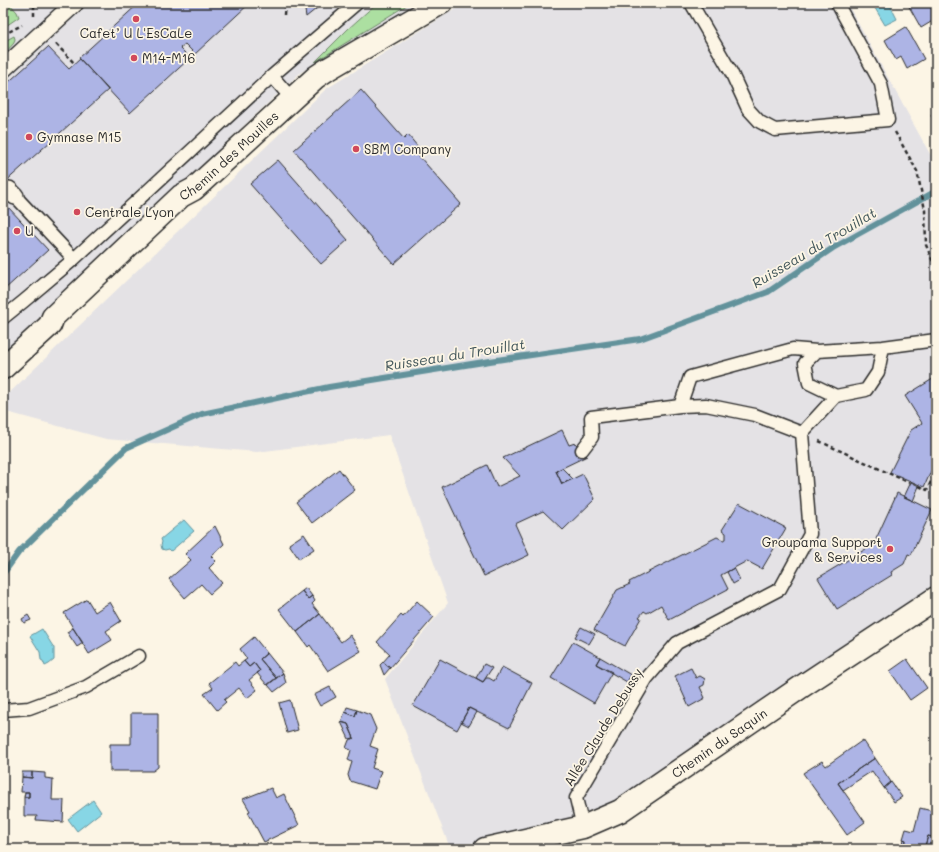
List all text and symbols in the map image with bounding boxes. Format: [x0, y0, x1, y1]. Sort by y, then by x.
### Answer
marker: Cafet’ U L'EsCaLe [131, 14, 141, 24]
place label: Cafet’ U L'EsCaLe [80, 24, 192, 41]
place label: M14-M16 [142, 49, 195, 66]
marker: M14-M16 [129, 53, 139, 63]
street label: Chemin des Mouilles [176, 107, 282, 204]
place label: Gymnase M15 [37, 128, 121, 145]
marker: Gymnase M15 [24, 132, 34, 142]
place label: SBM Company [364, 140, 452, 157]
marker: SBM Company [351, 144, 361, 154]
place label: Centrale Lyon [85, 203, 174, 220]
water label: Ruisseau du Trouillat [748, 203, 880, 292]
marker: Centrale Lyon [72, 207, 82, 217]
place label: U [25, 222, 34, 239]
marker: U [12, 226, 22, 236]
water label: Ruisseau du Trouillat [383, 334, 527, 375]
place label: Groupama Support & Services [762, 533, 882, 565]
marker: Groupama Support & Services [885, 544, 895, 554]
street label: Allée Claude Debussy [559, 664, 646, 789]
street label: Chemin du Saquin [668, 704, 770, 781]

